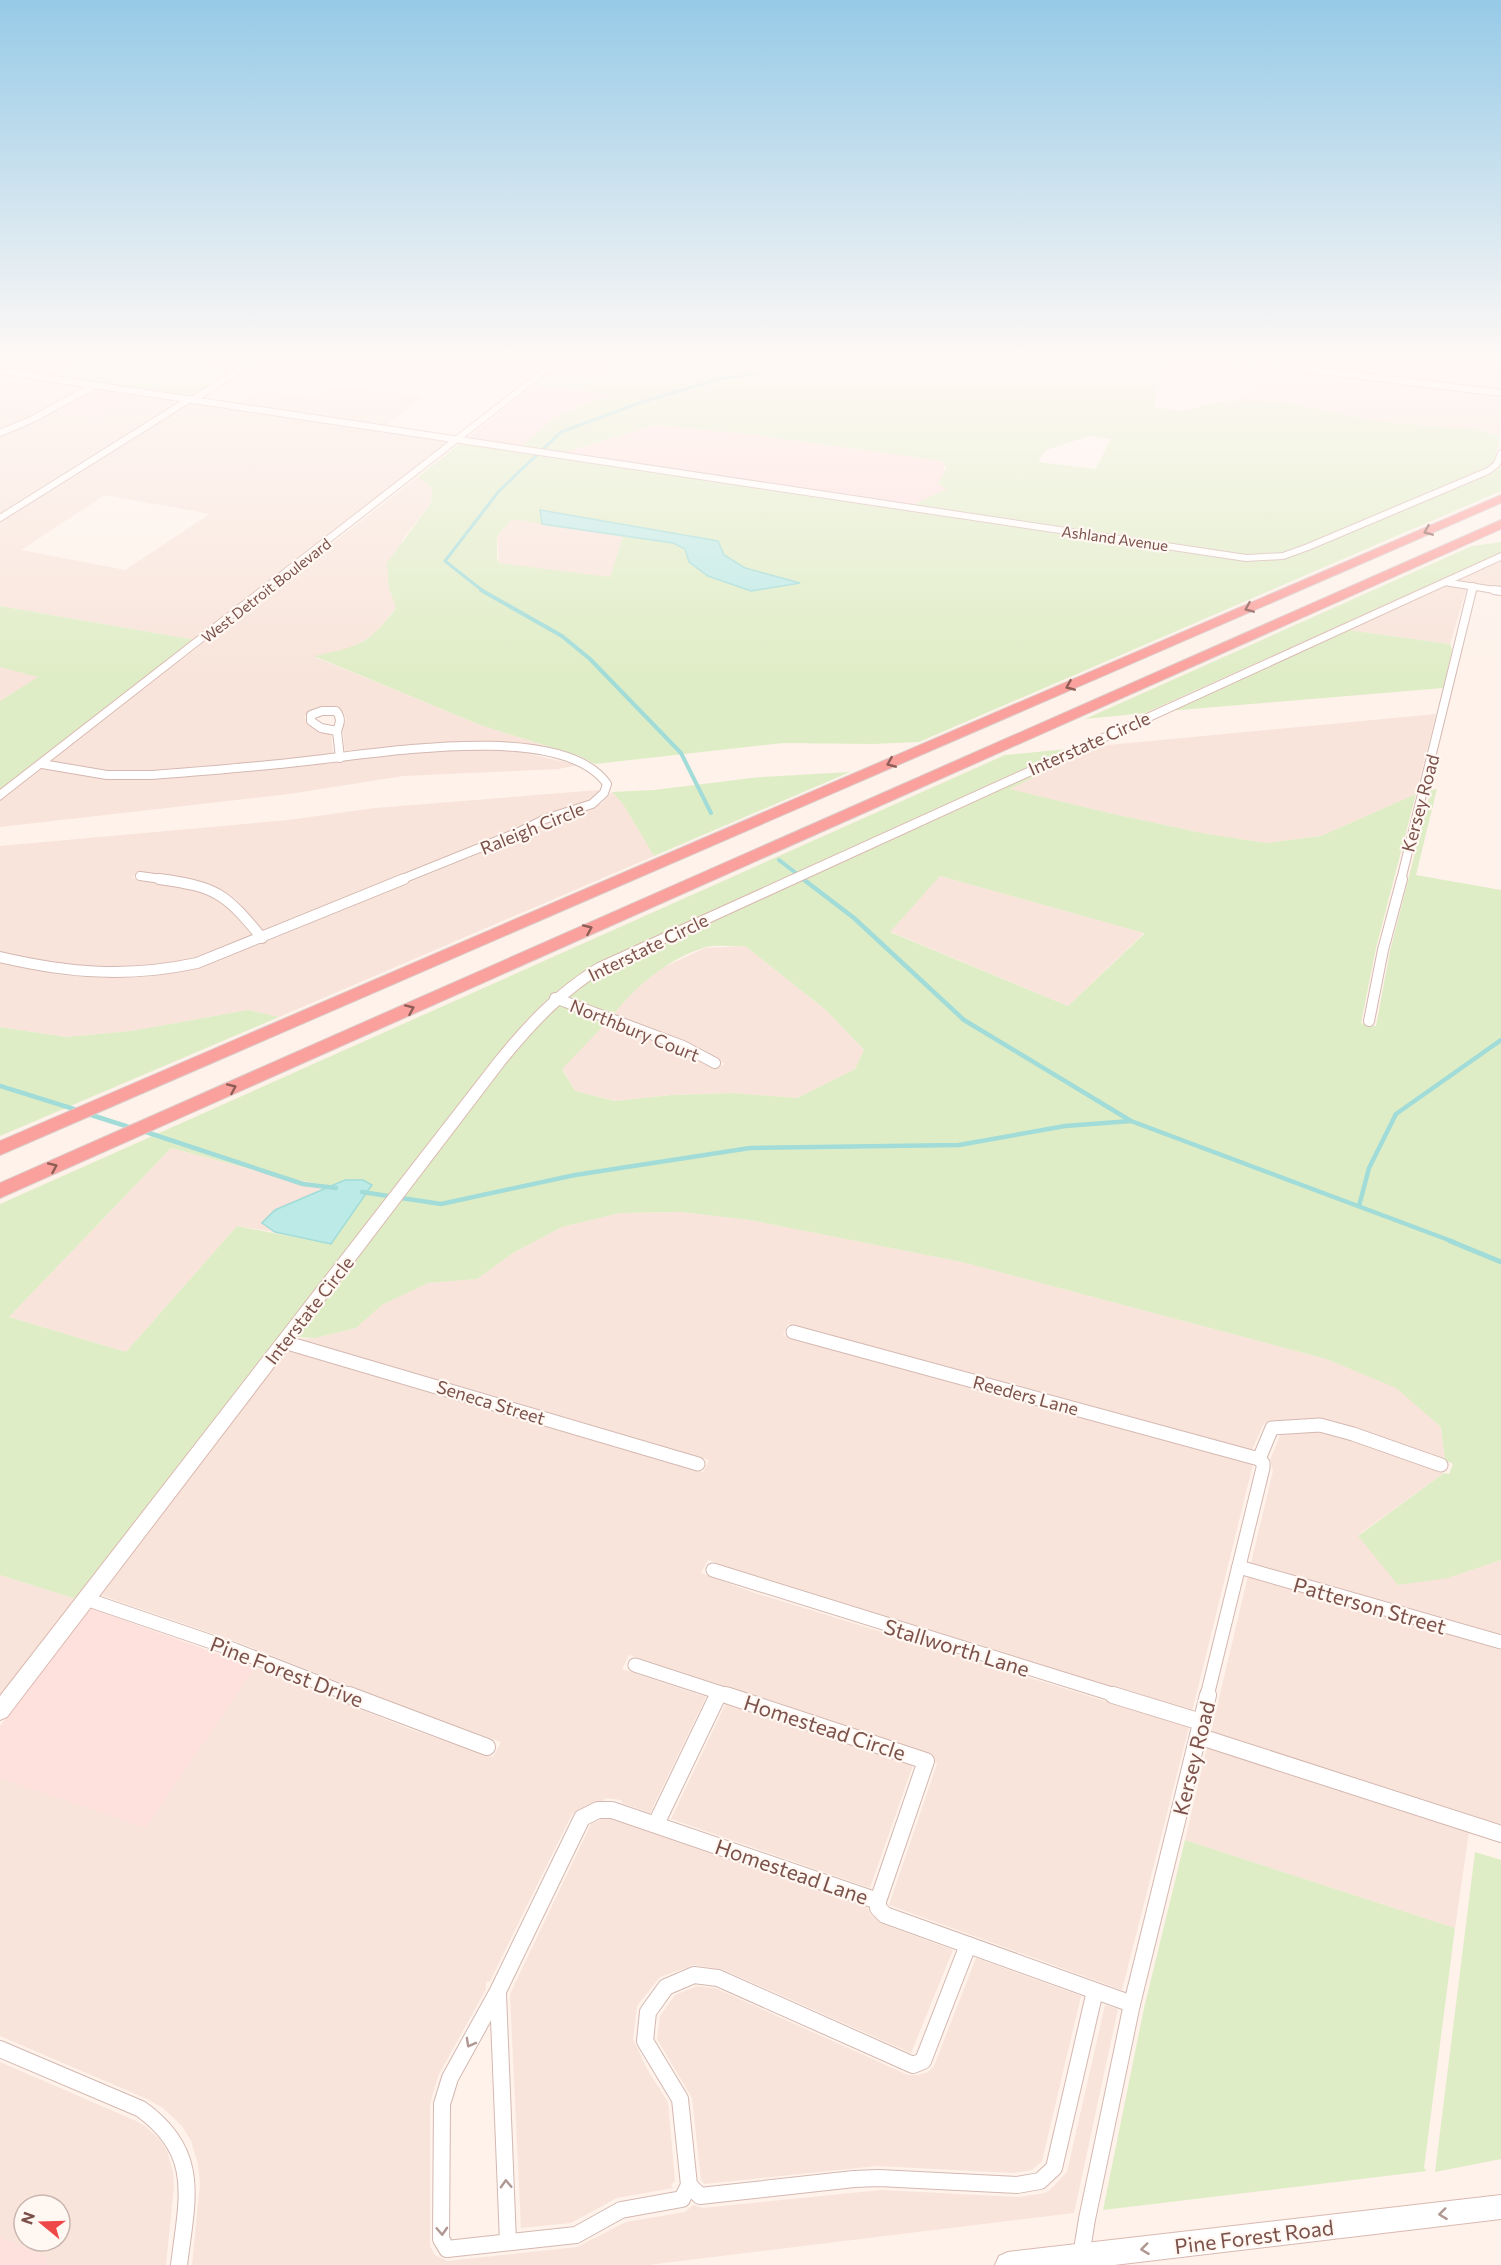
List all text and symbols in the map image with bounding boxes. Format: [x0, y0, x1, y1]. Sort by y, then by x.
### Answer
street label: Ashland Avenue [1060, 522, 1170, 554]
one-way arrow [1423, 524, 1434, 536]
street label: West Detroit Boulevard [198, 534, 334, 646]
one-way arrow [1244, 601, 1255, 613]
one-way arrow [1066, 679, 1077, 691]
street label: Interstate Circle [1025, 706, 1153, 780]
street label: Kersey Road [1396, 752, 1444, 854]
one-way arrow [887, 756, 898, 768]
street label: Raleigh Circle [477, 797, 587, 859]
street label: Interstate Circle [584, 908, 712, 986]
one-way arrow [582, 925, 593, 937]
street label: Northbury Court [567, 994, 703, 1066]
one-way arrow [403, 1004, 414, 1016]
one-way arrow [225, 1083, 236, 1095]
one-way arrow [47, 1162, 58, 1174]
street label: Interstate Circle [260, 1252, 358, 1368]
street label: Reeders Lane [971, 1370, 1081, 1420]
street label: Seneca Street [434, 1375, 548, 1429]
street label: Patterson Street [1291, 1571, 1449, 1639]
street label: Stallworth Lane [881, 1613, 1033, 1681]
street label: Pine Forest Drive [207, 1630, 367, 1712]
street label: Homestead Circle [741, 1689, 909, 1765]
street label: Kersey Road [1167, 1698, 1219, 1818]
street label: Homestead Lane [712, 1833, 872, 1909]
one-way arrow [466, 2037, 477, 2047]
one-way arrow [499, 2179, 512, 2188]
north arrow [12, 2193, 72, 2253]
one-way arrow [1438, 2207, 1447, 2220]
text: N [16, 2209, 38, 2227]
street label: Pine Forest Road [1173, 2214, 1335, 2258]
one-way arrow [435, 2227, 448, 2236]
one-way arrow [1140, 2242, 1149, 2255]

